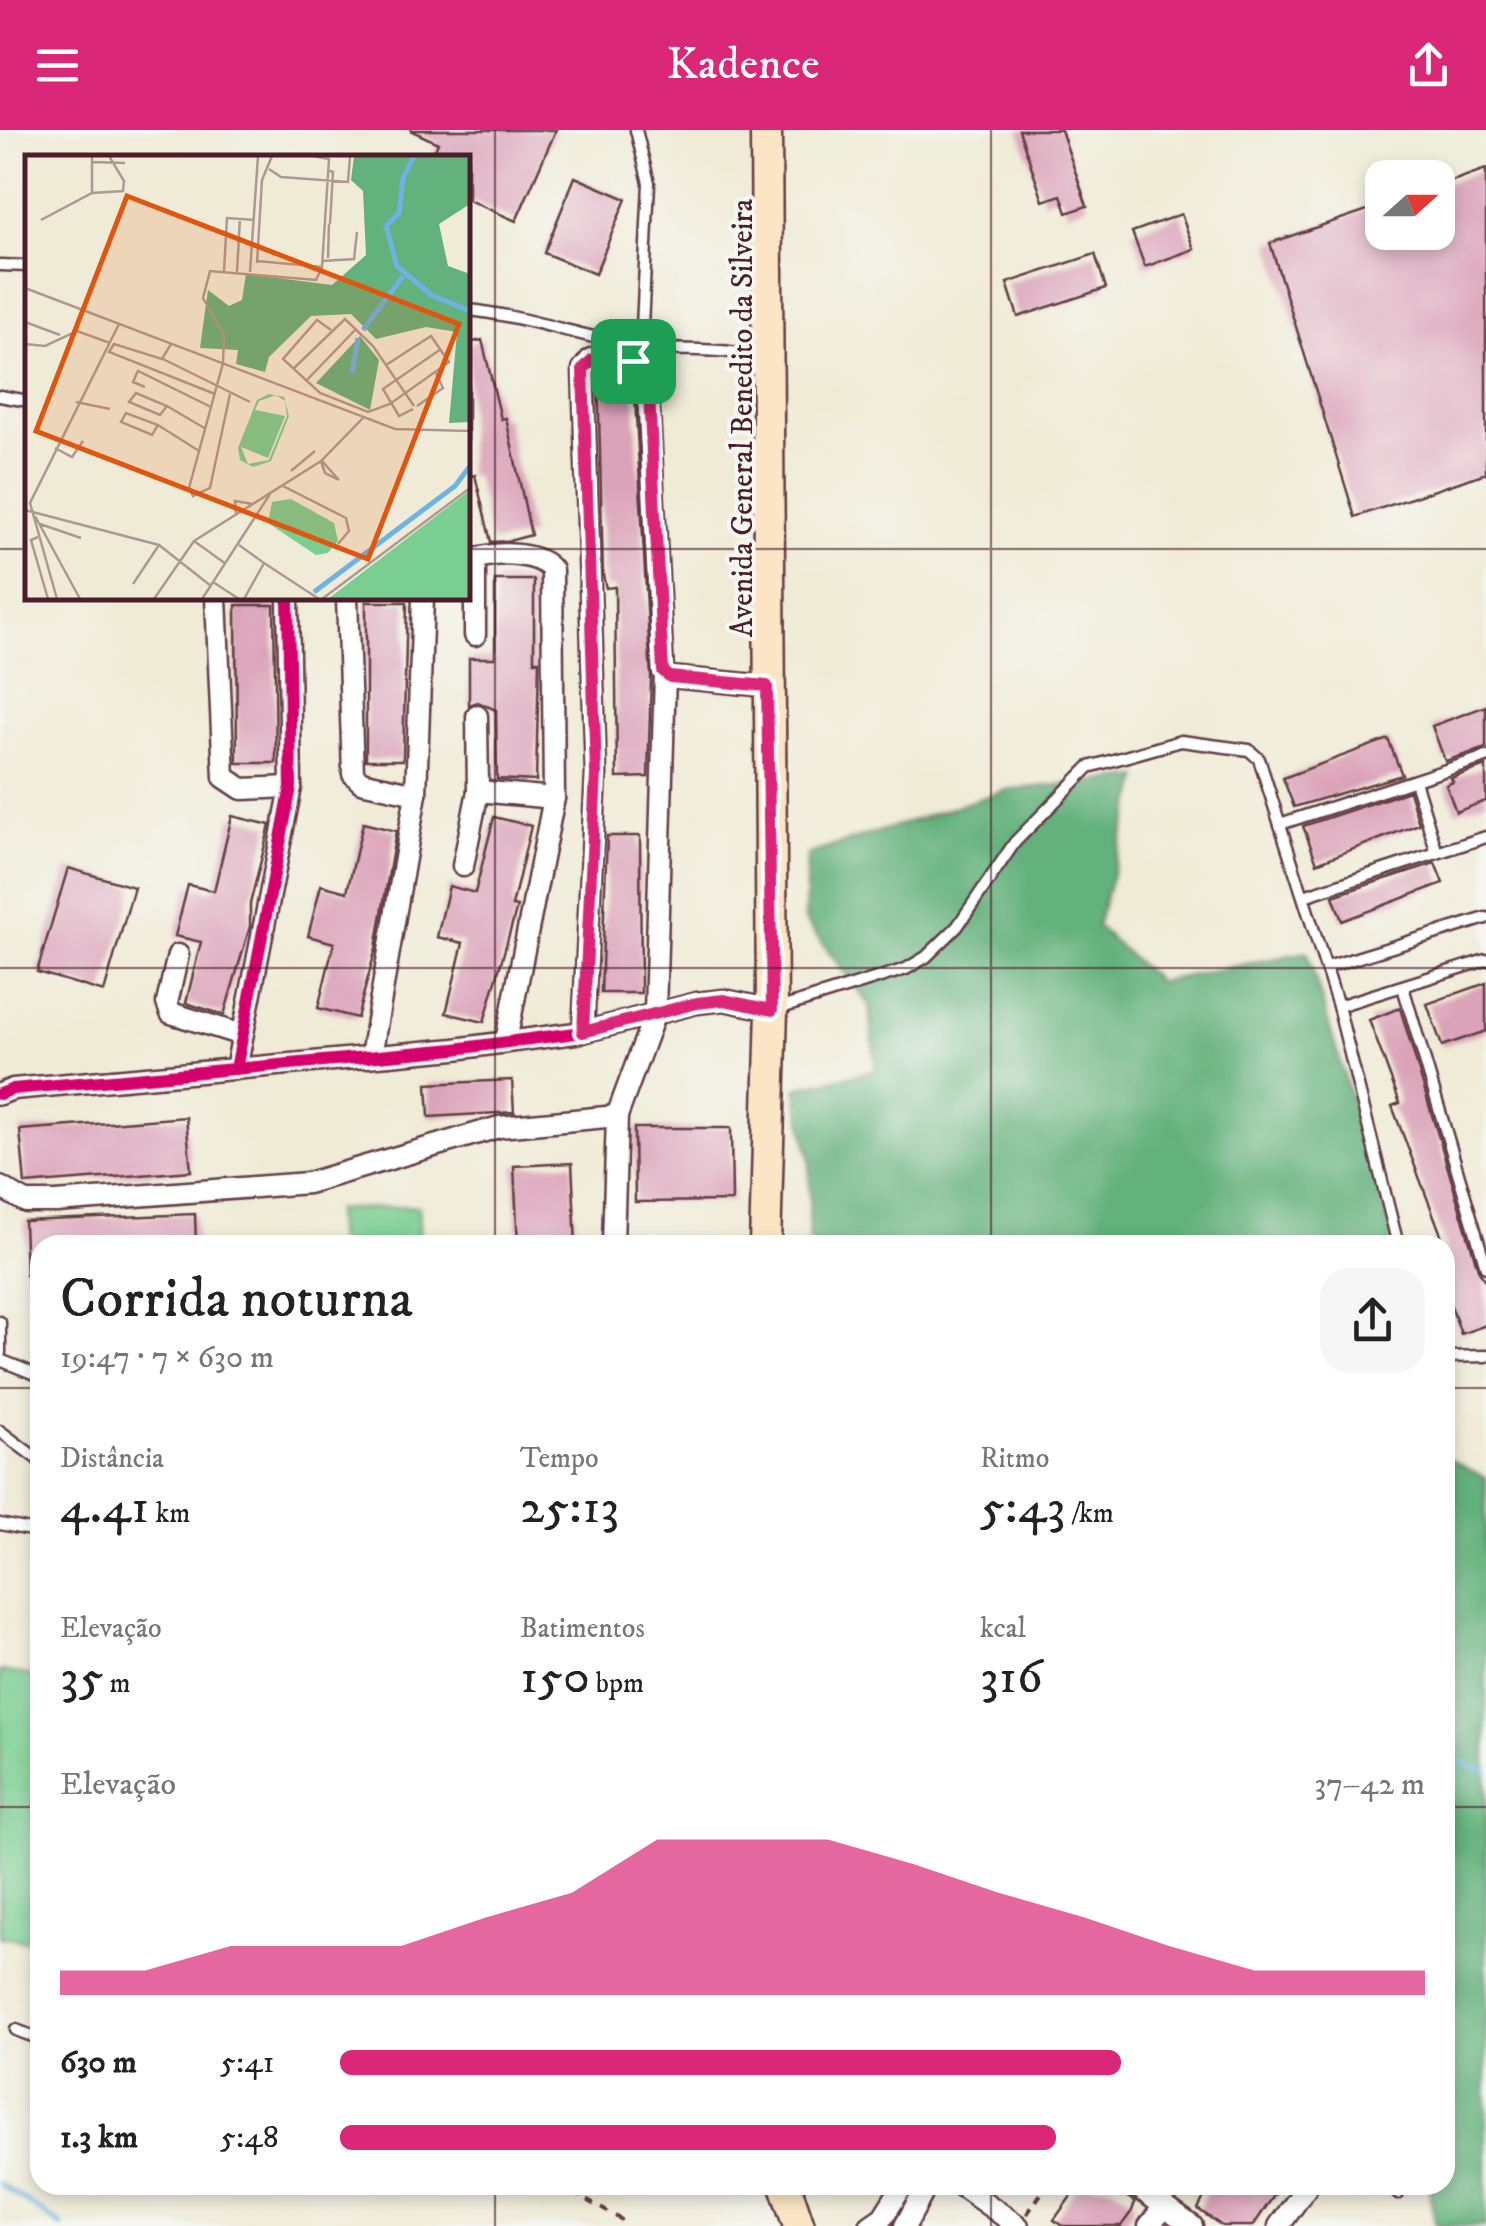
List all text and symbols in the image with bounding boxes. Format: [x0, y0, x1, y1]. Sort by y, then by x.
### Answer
text: Kadence [666, 37, 820, 93]
icon: menu [30, 38, 85, 93]
icon: share [1401, 38, 1456, 93]
inset map [25, 155, 470, 600]
north arrow [1365, 160, 1455, 250]
map controls [1365, 160, 1455, 250]
street label: Avenida General Benedito da Silveira [725, 198, 762, 637]
pin [591, 319, 676, 404]
icon: arrive [606, 334, 661, 389]
text: Corrida noturna [60, 1266, 413, 1335]
button: share [1320, 1268, 1425, 1373]
text: 19:47 · 7 × 630 m [60, 1338, 274, 1378]
text: Distância [60, 1441, 164, 1476]
text: Tempo [520, 1441, 599, 1476]
text: Ritmo [980, 1441, 1049, 1476]
text: 4.41 [60, 1476, 149, 1539]
text: 25:13 [520, 1476, 619, 1539]
text: 5:43 [980, 1476, 1065, 1539]
text: km [149, 1496, 190, 1531]
text: /km [1065, 1496, 1114, 1531]
text: Elevação [60, 1611, 162, 1646]
text: Batimentos [520, 1611, 645, 1646]
text: kcal [980, 1611, 1026, 1646]
text: 35 [60, 1646, 104, 1709]
text: 150 [520, 1646, 590, 1709]
text: 316 [980, 1646, 1043, 1709]
text: m [104, 1666, 131, 1701]
text: bpm [590, 1666, 644, 1701]
text: Elevação [60, 1765, 176, 1805]
text: 37–42 m [1314, 1765, 1425, 1805]
text: 630 m [60, 2043, 137, 2083]
text: 5:41 [220, 2043, 274, 2083]
text: 1.3 km [60, 2118, 138, 2158]
text: 5:48 [220, 2118, 279, 2158]

